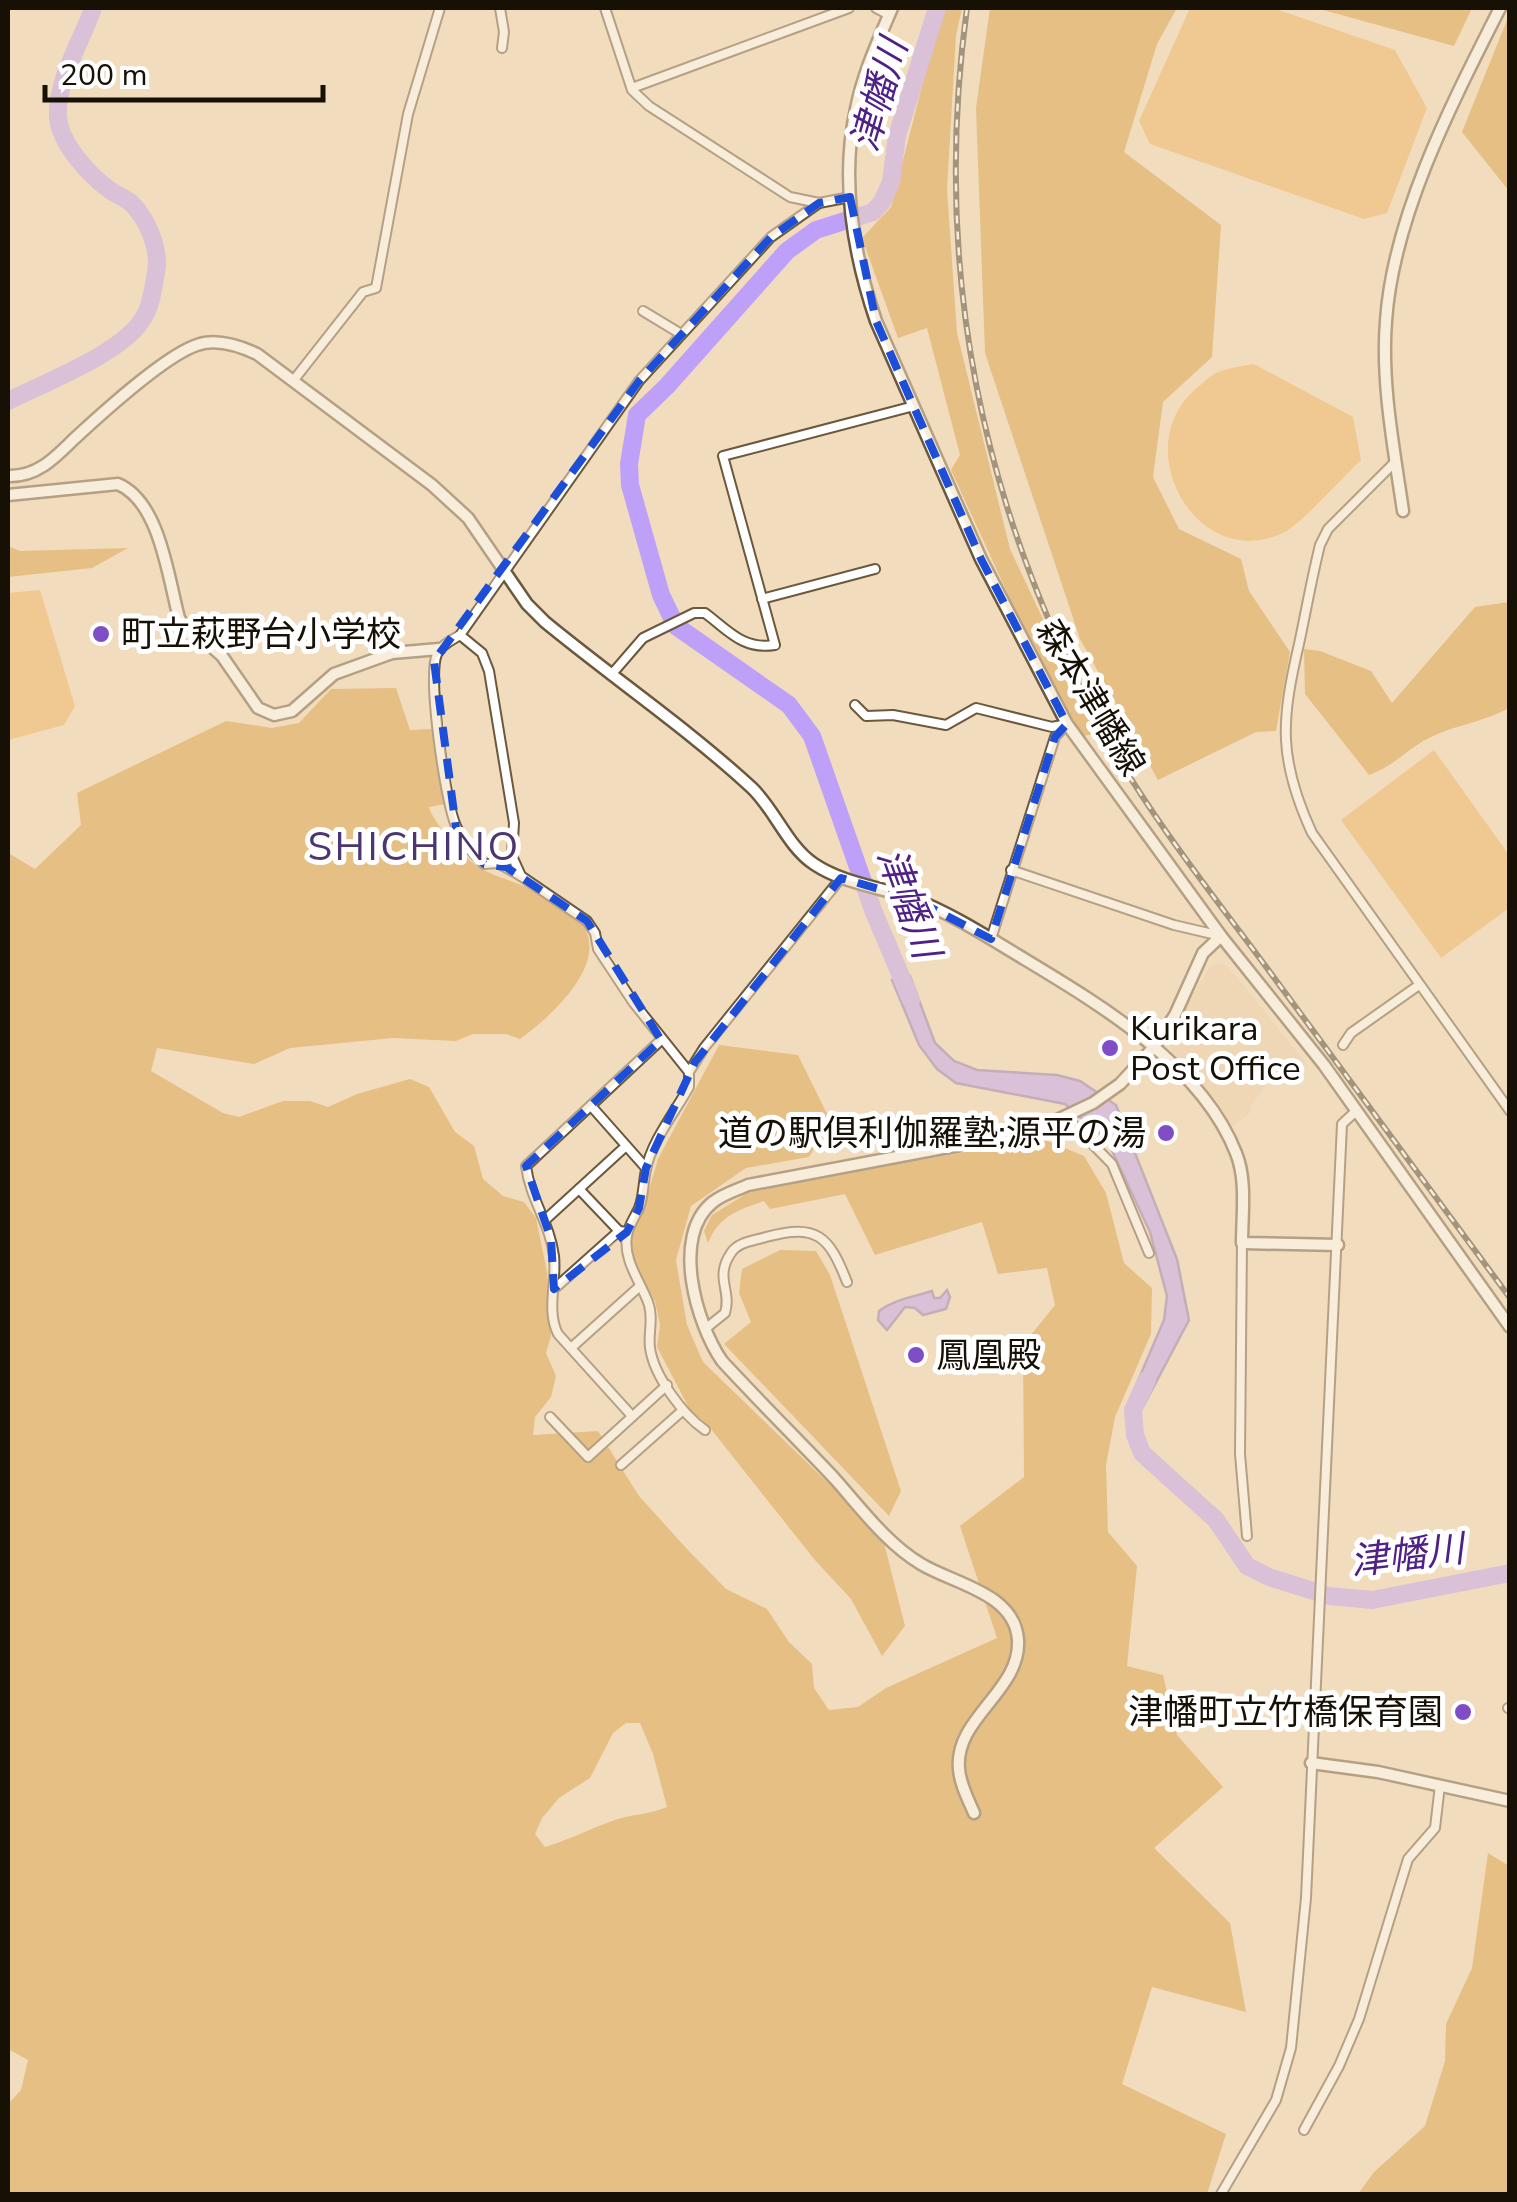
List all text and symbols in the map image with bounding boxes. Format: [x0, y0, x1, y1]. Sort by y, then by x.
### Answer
water label: 津幡川 [839, 29, 921, 157]
scale bar [45, 40, 322, 102]
text: 200 m [60, 55, 147, 96]
street label: 森本津幡線 [1025, 610, 1156, 784]
place label: 町立萩野台小学校 [121, 611, 401, 658]
marker: 町立萩野台小学校 [90, 623, 112, 645]
district label: SHICHINO [307, 820, 521, 874]
water label: 津幡川 [865, 841, 953, 969]
place label: Kurikara Post Office [1130, 1005, 1301, 1092]
marker: Kurikara Post Office [1099, 1037, 1121, 1059]
place label: 道の駅倶利伽羅塾;源平の湯 [718, 1110, 1146, 1157]
marker: 道の駅倶利伽羅塾;源平の湯 [1155, 1122, 1177, 1144]
place label: 鳳凰殿 [936, 1332, 1041, 1379]
marker: 鳳凰殿 [905, 1344, 927, 1366]
water label: 津幡川 [1347, 1523, 1471, 1588]
place label: 津幡町立竹橋保育園 [1128, 1689, 1443, 1736]
marker: 津幡町立竹橋保育園 [1452, 1701, 1474, 1723]

